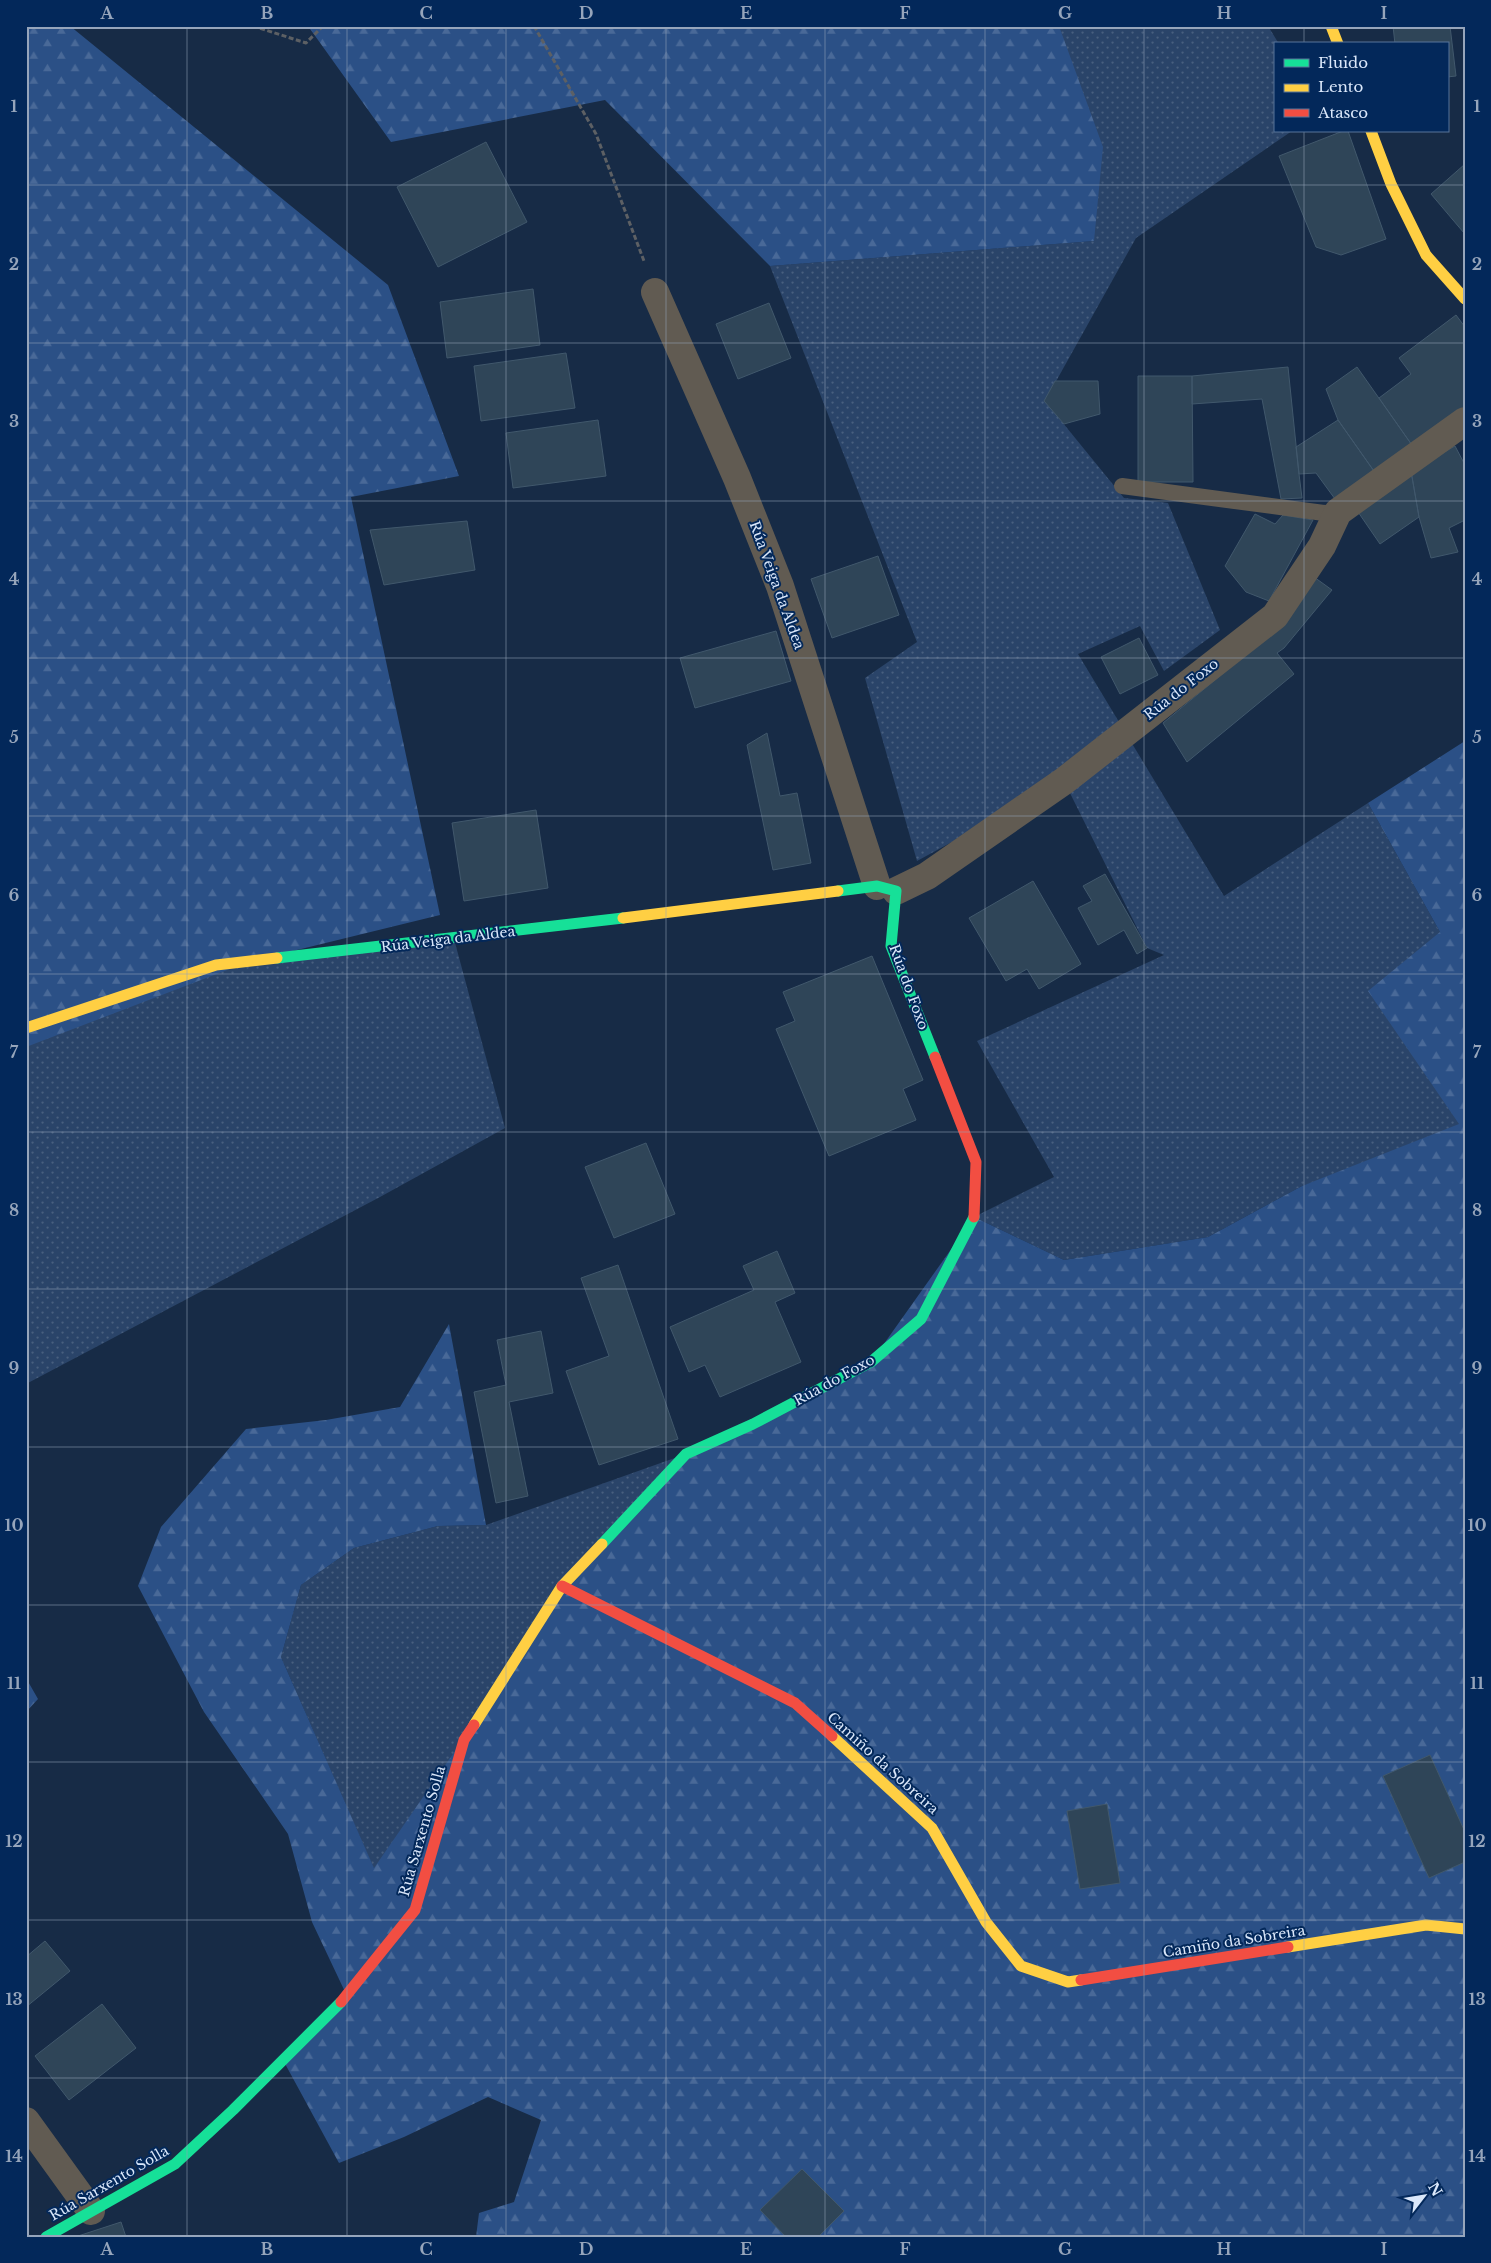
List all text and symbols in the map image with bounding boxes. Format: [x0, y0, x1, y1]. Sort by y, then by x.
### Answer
text: A [100, 3, 115, 23]
text: B [261, 3, 274, 23]
text: C [419, 3, 433, 23]
text: D [579, 3, 593, 23]
text: E [740, 3, 752, 23]
text: F [899, 3, 911, 23]
text: G [1058, 3, 1072, 23]
text: H [1216, 3, 1232, 23]
text: I [1381, 3, 1388, 23]
legend [1274, 42, 1448, 132]
text: Fluido [1318, 53, 1368, 72]
text: Lento [1318, 77, 1364, 96]
text: 1 [11, 96, 18, 116]
text: 1 [1474, 96, 1481, 116]
text: Atasco [1317, 103, 1368, 122]
text: 2 [9, 254, 19, 274]
text: 2 [1472, 254, 1482, 274]
text: 3 [9, 411, 19, 431]
text: 3 [1472, 411, 1482, 431]
street label: Rúa Veiga da Aldea [745, 518, 809, 652]
text: 4 [9, 569, 19, 589]
text: 4 [1472, 569, 1482, 589]
street label: Rúa do Foxo [1140, 654, 1222, 724]
text: 5 [9, 727, 19, 747]
text: 5 [1472, 727, 1482, 747]
text: 6 [9, 885, 20, 905]
text: 6 [1472, 885, 1483, 905]
street label: Rúa Veiga da Aldea [380, 922, 516, 956]
street label: Rúa do Foxo [885, 942, 933, 1032]
text: 7 [10, 1042, 19, 1062]
text: 7 [1473, 1042, 1482, 1062]
text: 8 [9, 1200, 19, 1220]
text: 8 [1472, 1200, 1482, 1220]
street label: Rúa do Foxo [790, 1350, 878, 1410]
text: 9 [9, 1358, 20, 1378]
text: 9 [1472, 1358, 1483, 1378]
text: 10 [4, 1515, 24, 1535]
text: 10 [1467, 1515, 1487, 1535]
text: 11 [7, 1673, 21, 1693]
text: 11 [1470, 1673, 1484, 1693]
street label: Camiño da Sobreira [824, 1708, 943, 1818]
street label: Rúa Sarxento Solla [395, 1763, 449, 1898]
text: 12 [5, 1831, 23, 1851]
text: 12 [1468, 1831, 1486, 1851]
street label: Camiño da Sobreira [1162, 1921, 1307, 1961]
text: 13 [5, 1989, 23, 2009]
text: 13 [1468, 1989, 1486, 2009]
street label: Rúa Sarxento Solla [46, 2141, 172, 2225]
text: 14 [5, 2146, 23, 2166]
text: 14 [1468, 2146, 1486, 2166]
north arrow [1398, 2170, 1448, 2220]
text: N [1424, 2179, 1446, 2200]
text: A [100, 2239, 115, 2259]
text: B [261, 2239, 274, 2259]
text: C [419, 2239, 433, 2259]
text: D [579, 2239, 593, 2259]
text: E [740, 2239, 752, 2259]
text: F [899, 2239, 911, 2259]
text: G [1058, 2239, 1072, 2259]
text: H [1216, 2239, 1232, 2259]
text: I [1381, 2239, 1388, 2259]

